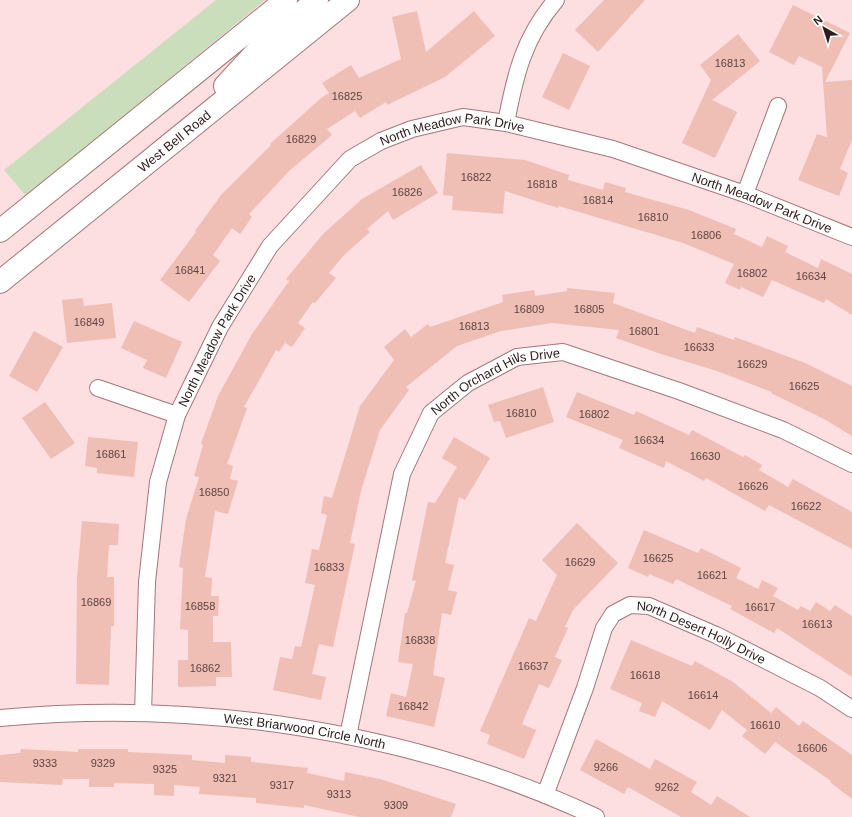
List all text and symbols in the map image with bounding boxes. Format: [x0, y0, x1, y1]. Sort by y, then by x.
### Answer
north arrow [804, 8, 844, 48]
text: N [811, 13, 825, 27]
house number: 16813 [715, 57, 745, 69]
house number: 16825 [332, 90, 362, 102]
street label: West Bell Road [135, 107, 213, 175]
street label: North Meadow Park Drive [377, 109, 526, 148]
house number: 16829 [286, 133, 316, 145]
street label: North Meadow Park Drive [690, 169, 834, 236]
house number: 16822 [461, 171, 491, 183]
house number: 16818 [527, 178, 557, 190]
house number: 16826 [392, 186, 422, 198]
house number: 16814 [583, 194, 613, 206]
house number: 16810 [638, 211, 668, 223]
house number: 16806 [691, 229, 721, 241]
house number: 16841 [175, 264, 205, 276]
house number: 16802 [737, 267, 767, 279]
house number: 16634 [796, 270, 826, 282]
street label: North Meadow Park Drive [175, 271, 259, 409]
house number: 16809 [514, 303, 544, 315]
house number: 16805 [574, 303, 604, 315]
house number: 16849 [74, 316, 104, 328]
house number: 16813 [459, 320, 489, 332]
house number: 16801 [629, 325, 659, 337]
house number: 16633 [684, 341, 714, 353]
street label: North Orchard Hills Drive [428, 345, 561, 418]
house number: 16629 [737, 358, 767, 370]
house number: 16625 [789, 380, 819, 392]
house number: 16810 [506, 407, 536, 419]
house number: 16802 [579, 408, 609, 420]
house number: 16634 [634, 434, 664, 446]
house number: 16861 [96, 448, 126, 460]
house number: 16630 [690, 450, 720, 462]
house number: 16626 [738, 480, 768, 492]
house number: 16850 [199, 486, 229, 498]
house number: 16622 [791, 500, 821, 512]
house number: 16625 [643, 552, 673, 564]
house number: 16629 [565, 556, 595, 568]
house number: 16833 [314, 561, 344, 573]
house number: 16621 [697, 569, 727, 581]
house number: 16869 [81, 596, 111, 608]
street label: North Desert Holly Drive [636, 598, 768, 667]
house number: 16858 [185, 600, 215, 612]
house number: 16617 [745, 601, 775, 613]
house number: 16613 [802, 618, 832, 630]
house number: 16838 [405, 634, 435, 646]
house number: 16637 [518, 660, 548, 672]
house number: 16862 [190, 662, 220, 674]
house number: 16618 [630, 669, 660, 681]
house number: 16614 [688, 689, 718, 701]
house number: 16842 [398, 700, 428, 712]
street label: West Briarwood Circle North [223, 710, 387, 752]
house number: 16610 [750, 719, 780, 731]
house number: 16606 [797, 742, 827, 754]
house number: 9333 [33, 757, 57, 769]
house number: 9329 [91, 757, 115, 769]
house number: 9266 [594, 761, 618, 773]
house number: 9325 [153, 763, 177, 775]
house number: 9321 [213, 772, 237, 784]
house number: 9317 [270, 779, 294, 791]
house number: 9262 [655, 781, 679, 793]
house number: 9313 [327, 788, 351, 800]
house number: 9309 [384, 799, 408, 811]

